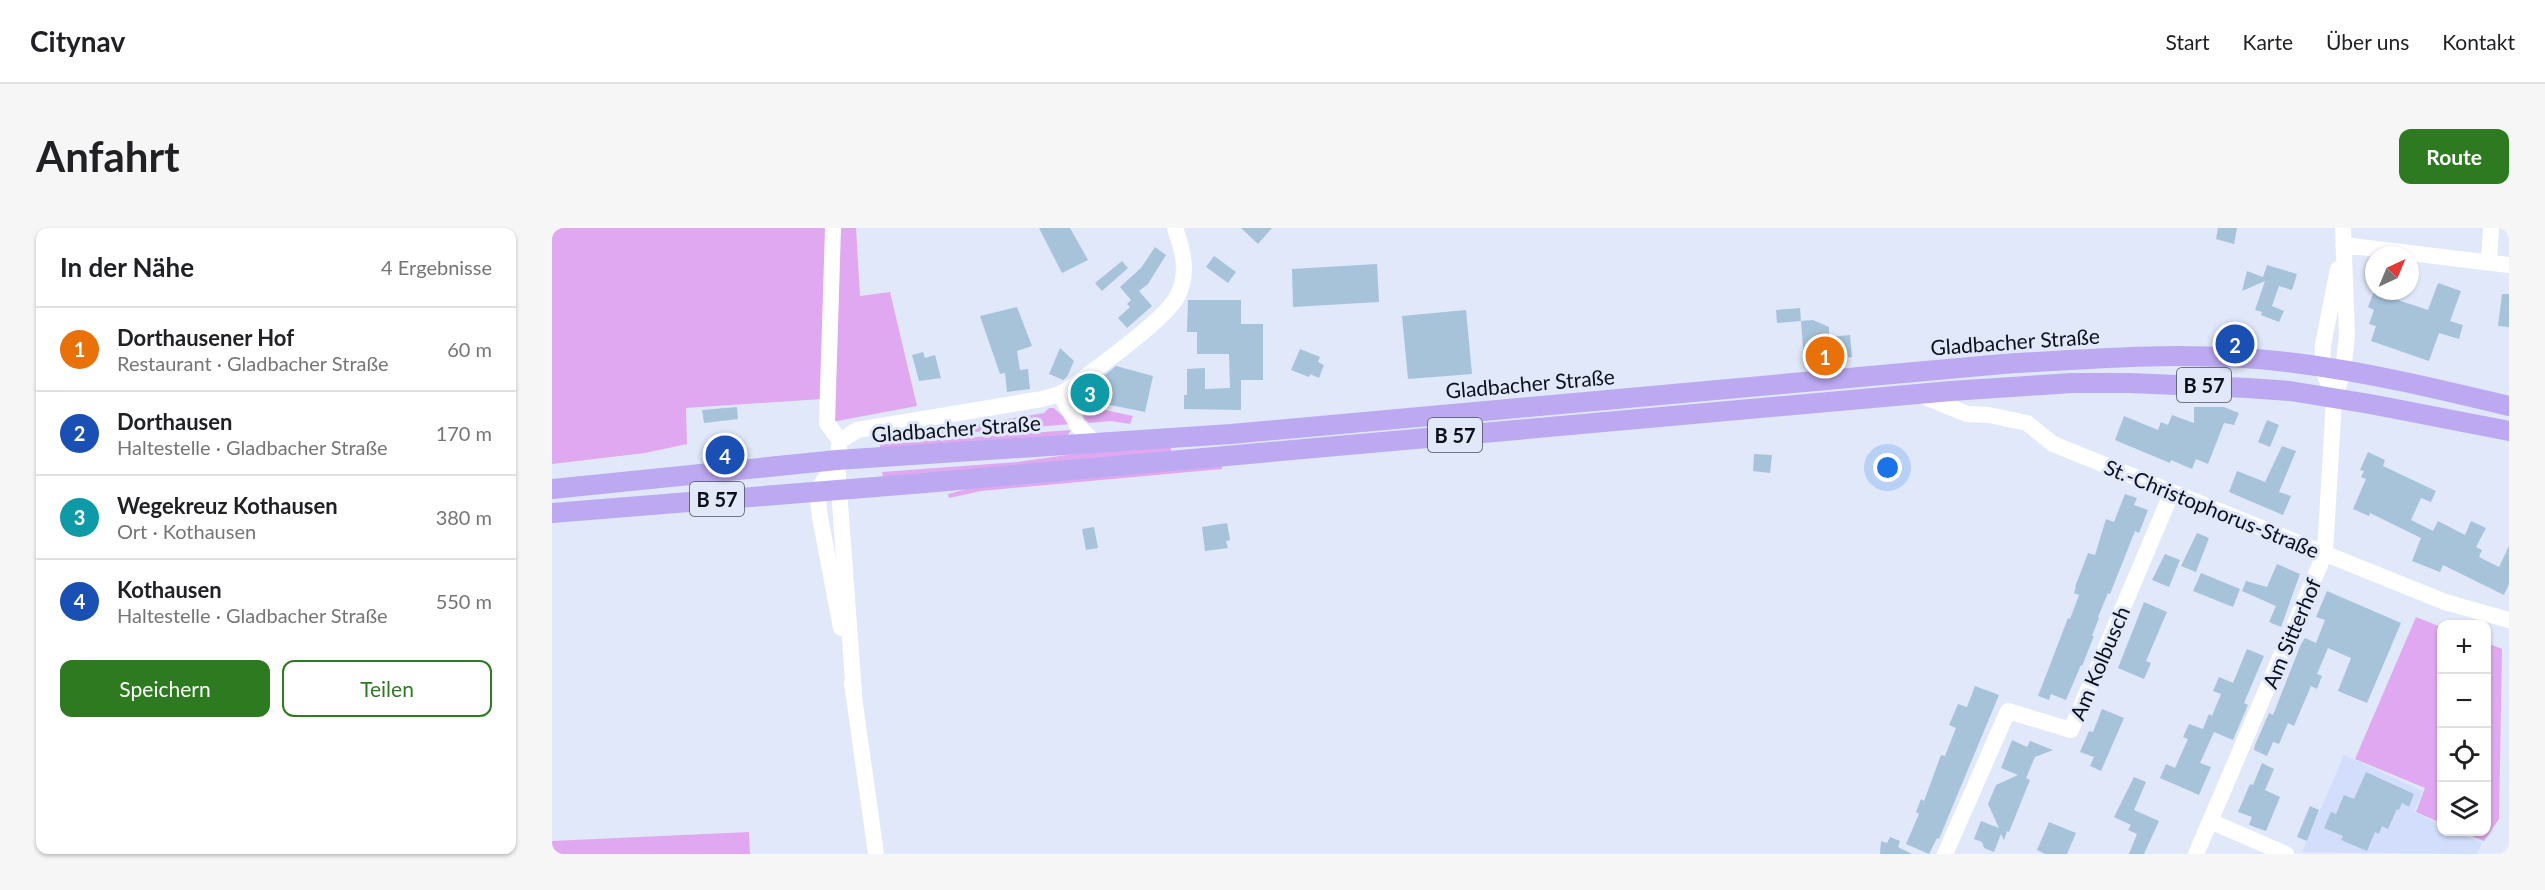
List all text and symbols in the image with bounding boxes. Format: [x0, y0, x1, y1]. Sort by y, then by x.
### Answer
text: Citynav [30, 24, 125, 58]
text: Start [2165, 29, 2210, 54]
text: Karte [2243, 29, 2293, 54]
text: Über uns [2326, 29, 2409, 54]
text: Kontakt [2442, 29, 2515, 54]
button: Route [2399, 129, 2509, 184]
text: Anfahrt [36, 131, 180, 181]
north arrow [2365, 246, 2419, 300]
text: In der Nähe [60, 251, 194, 283]
text: 4 Ergebnisse [381, 255, 492, 279]
pin: 2 [2216, 322, 2254, 366]
street label: Gladbacher Straße [1930, 323, 2100, 359]
text: Dorthausener Hof [117, 324, 294, 351]
pin: 1 [1806, 334, 1844, 378]
text: 1 [74, 337, 85, 361]
text: 60 m [447, 337, 492, 361]
text: Restaurant · Gladbacher Straße [117, 351, 389, 375]
street label: Gladbacher Straße [1444, 363, 1616, 403]
road number: B 57 [2177, 368, 2231, 402]
pin: 3 [1070, 370, 1110, 416]
text: Dorthausen [117, 408, 232, 435]
street label: Gladbacher Straße [871, 410, 1041, 446]
road number: B 57 [1428, 418, 1482, 452]
text: 2 [74, 421, 85, 445]
text: 170 m [436, 421, 492, 445]
pin: 4 [706, 432, 744, 478]
text: Haltestelle · Gladbacher Straße [117, 435, 388, 459]
your location [1873, 453, 1902, 482]
street label: St.-Christophorus-Straße [2101, 453, 2323, 563]
road number: B 57 [690, 482, 744, 516]
text: Wegekreuz Kothausen [117, 492, 338, 519]
text: 3 [74, 505, 85, 529]
text: 380 m [436, 505, 492, 529]
text: Ort · Kothausen [117, 519, 256, 543]
street label: Am Sitterhof [2257, 574, 2326, 692]
text: Kothausen [117, 576, 222, 603]
text: 4 [74, 589, 85, 613]
text: 550 m [436, 589, 492, 613]
street label: Am Kolbusch [2064, 602, 2134, 724]
text: Haltestelle · Gladbacher Straße [117, 603, 388, 627]
map controls [2437, 620, 2491, 836]
button: + [2437, 620, 2491, 674]
button: Speichern [60, 660, 270, 717]
button: Teilen [282, 660, 492, 717]
button: − [2437, 674, 2491, 728]
button: locate [2437, 728, 2491, 782]
button: layers [2437, 782, 2491, 836]

